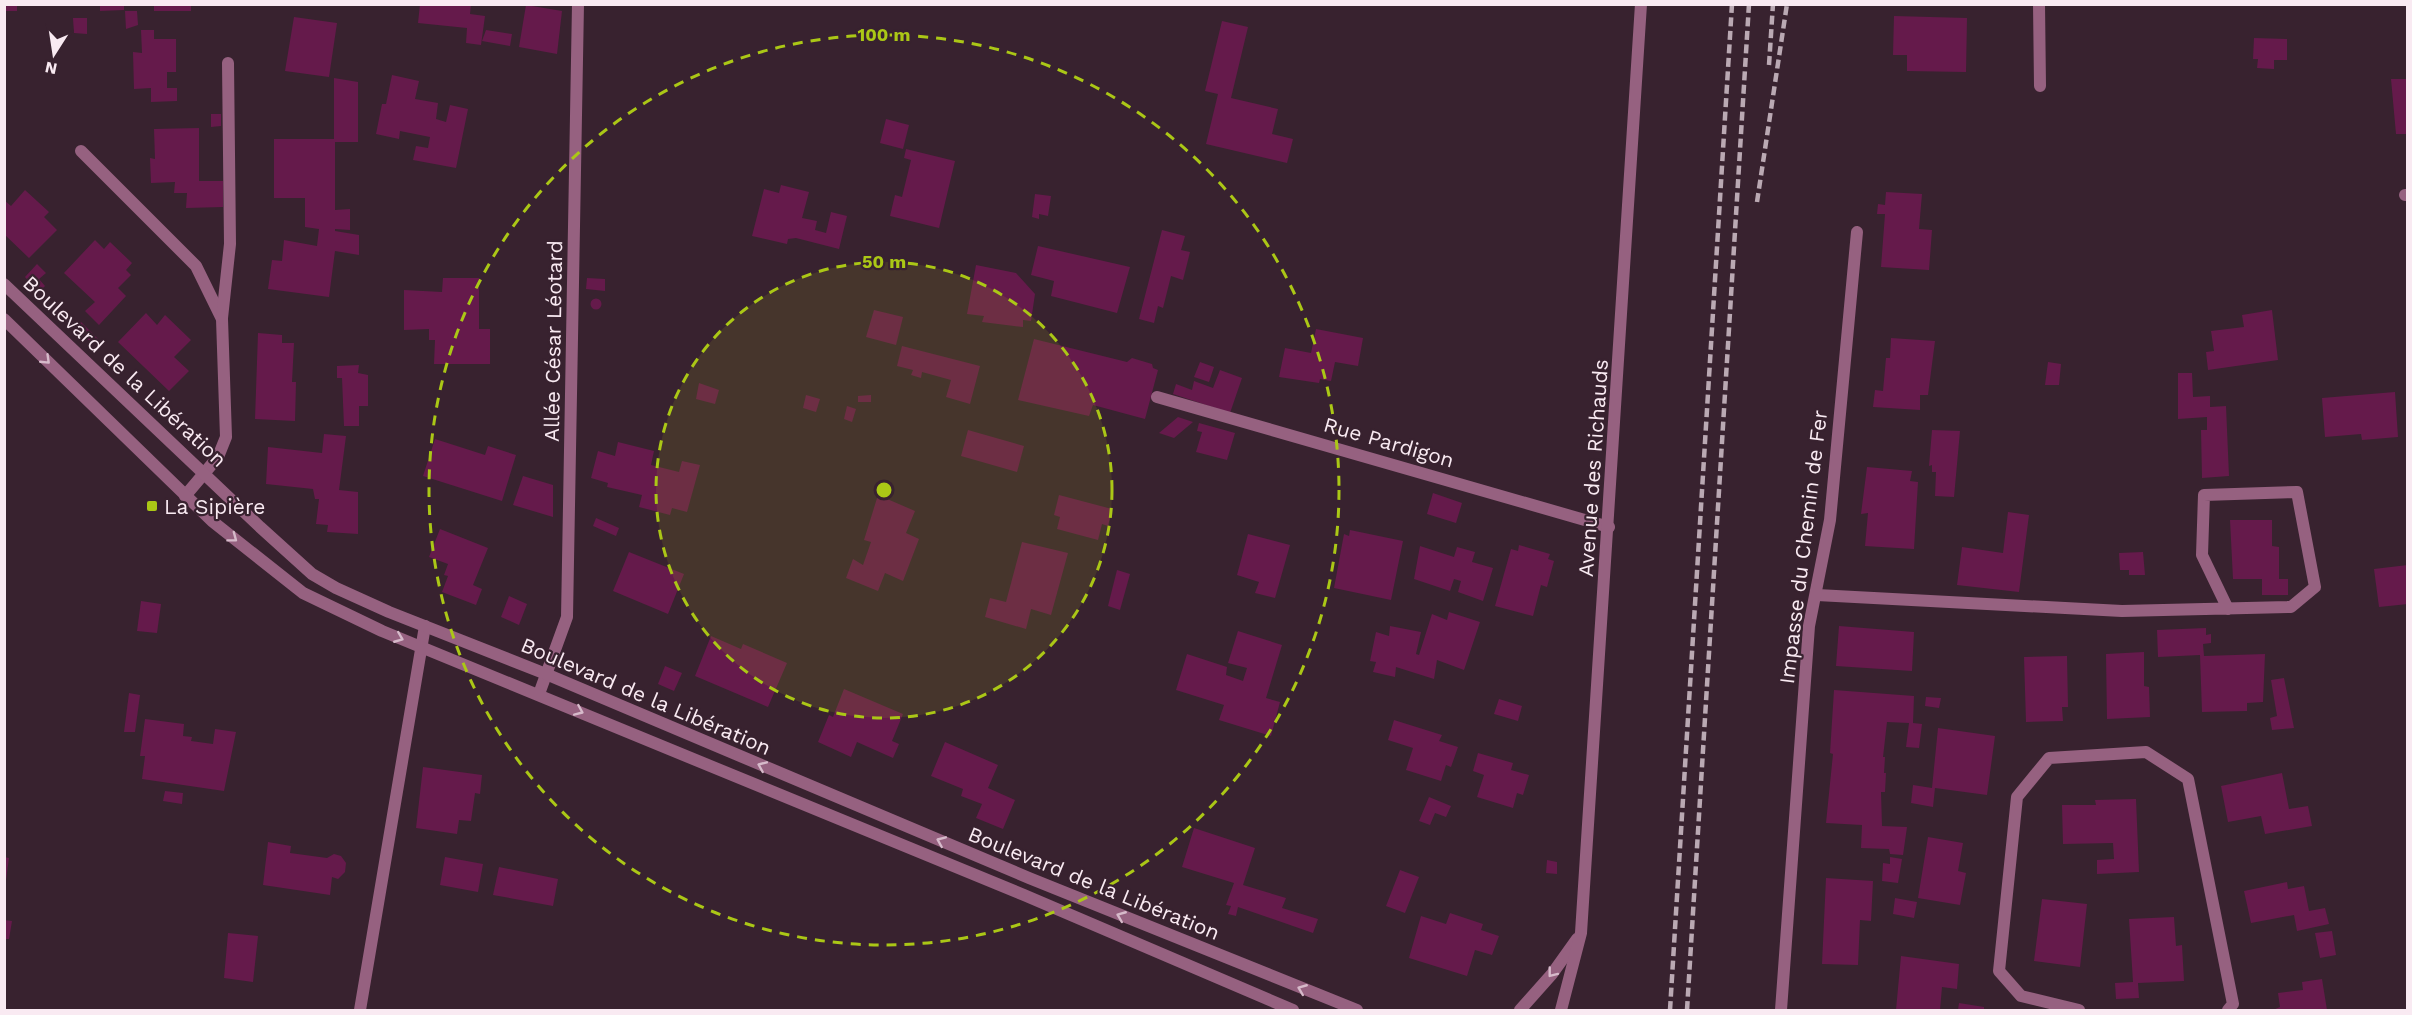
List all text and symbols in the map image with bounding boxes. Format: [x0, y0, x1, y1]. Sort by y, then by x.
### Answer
north arrow [24, 24, 84, 84]
text: 100 m [857, 24, 911, 45]
text: N [43, 58, 59, 79]
street label: Allée César Léotard [539, 240, 567, 442]
text: 50 m [862, 251, 906, 272]
street label: Boulevard de la Libération [18, 270, 232, 472]
one-way arrow [39, 352, 50, 363]
street label: Avenue des Richauds [1573, 358, 1613, 578]
street label: Impasse du Chemin de Fer [1774, 408, 1832, 685]
street label: Rue Pardigon [1321, 411, 1457, 473]
centre of rings [874, 480, 894, 500]
place label: La Sipière [164, 494, 265, 519]
marker: La Sipière [145, 499, 159, 513]
one-way arrow [227, 530, 238, 541]
one-way arrow [393, 630, 404, 643]
street label: Boulevard de la Libération [517, 632, 775, 760]
one-way arrow [573, 704, 584, 716]
one-way arrow [757, 761, 768, 773]
street label: Boulevard de la Libération [965, 821, 1223, 945]
one-way arrow [937, 836, 948, 848]
one-way arrow [1117, 911, 1128, 923]
one-way arrow [1549, 966, 1560, 977]
one-way arrow [1297, 984, 1308, 996]

